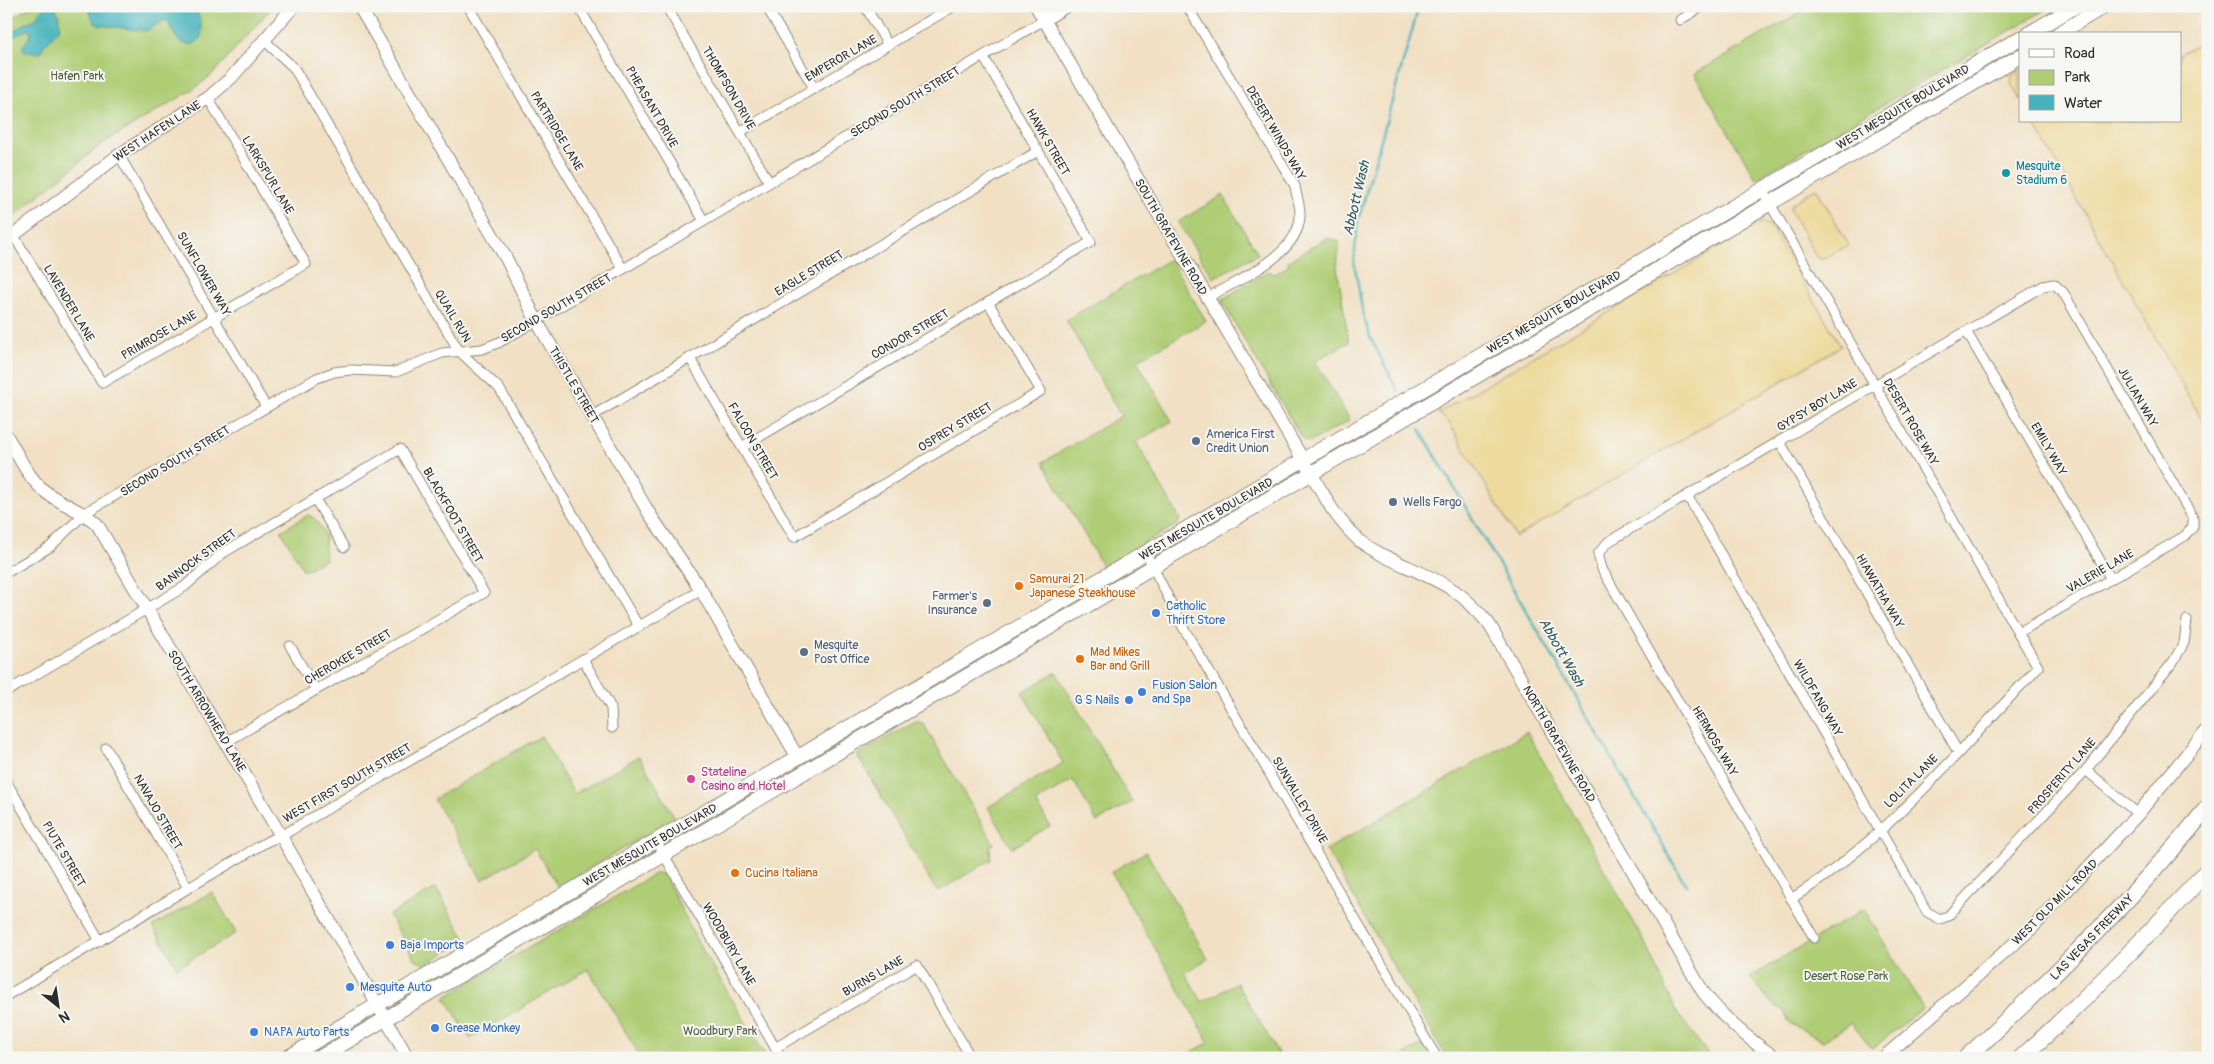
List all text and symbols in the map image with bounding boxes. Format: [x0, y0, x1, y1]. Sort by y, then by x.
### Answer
street label: EMPEROR LANE [803, 32, 880, 85]
legend [2019, 32, 2182, 122]
street label: THOMPSON DRIVE [699, 44, 759, 133]
text: Road [2064, 44, 2095, 63]
street label: WEST MESQUITE BOULEVARD [1834, 61, 1973, 153]
street label: PHEASANT DRIVE [622, 64, 681, 151]
street label: SECOND SOUTH STREET [848, 64, 963, 141]
text: Park [2064, 68, 2091, 87]
park label: Hafen Park [50, 69, 104, 84]
street label: DESERT WINDS WAY [1242, 83, 1309, 183]
street label: PARTRIDGE LANE [527, 89, 586, 174]
text: Water [2064, 94, 2103, 113]
street label: WEST HAFEN LANE [111, 97, 204, 165]
street label: HAWK STREET [1022, 106, 1073, 179]
street label: LARKSPUR LANE [238, 133, 297, 217]
water label: Abbott Wash [1340, 158, 1374, 237]
place label: Mesquite Stadium 6 [2016, 159, 2067, 188]
marker: Mesquite Stadium 6 [2000, 167, 2012, 179]
street label: SOUTH GRAPEVINE ROAD [1131, 176, 1210, 299]
street label: SUNFLOWER WAY [173, 229, 234, 319]
street label: EAGLE STREET [772, 247, 847, 300]
street label: LAVENDER LANE [40, 262, 97, 344]
street label: WEST MESQUITE BOULEVARD [1484, 268, 1625, 357]
street label: SECOND SOUTH STREET [498, 270, 614, 346]
street label: QUAIL RUN [431, 287, 474, 345]
street label: CONDOR STREET [869, 306, 952, 363]
street label: PRIMROSE LANE [119, 308, 200, 363]
street label: THISTLE STREET [545, 344, 602, 427]
street label: JULIAN WAY [2114, 365, 2161, 430]
street label: GYPSY BOY LANE [1774, 376, 1860, 435]
street label: DESERT ROSE WAY [1880, 376, 1942, 468]
street label: OSPREY STREET [916, 399, 995, 455]
street label: FALCON STREET [724, 400, 781, 483]
street label: EMILY WAY [2027, 420, 2070, 479]
street label: SECOND SOUTH STREET [118, 423, 233, 500]
place label: America First Credit Union [1206, 427, 1275, 456]
marker: America First Credit Union [1190, 435, 1202, 447]
street label: BLACKFOOT STREET [419, 465, 486, 566]
street label: WEST MESQUITE BOULEVARD [1136, 475, 1277, 564]
place label: Wells Fargo [1403, 495, 1462, 510]
marker: Wells Fargo [1387, 496, 1399, 508]
street label: BANNOCK STREET [153, 526, 240, 595]
street label: VALERIE LANE [2064, 546, 2137, 597]
street label: HIAWATHA WAY [1852, 551, 1907, 631]
place label: Samurai 21 Japanese Steakhouse [1029, 572, 1136, 601]
marker: Samurai 21 Japanese Steakhouse [1013, 580, 1025, 592]
place label: Farmer's Insurance [928, 589, 978, 618]
marker: Farmer's Insurance [981, 597, 993, 609]
place label: Catholic Thrift Store [1166, 599, 1225, 628]
marker: Catholic Thrift Store [1150, 607, 1162, 619]
water label: Abbott Wash [1535, 615, 1589, 691]
street label: CHEROKEE STREET [302, 626, 395, 688]
place label: Mesquite Post Office [814, 638, 870, 667]
place label: Mad Mikes Bar and Grill [1090, 645, 1150, 674]
marker: Mesquite Post Office [798, 646, 810, 658]
street label: SOUTH ARROWHEAD LANE [164, 648, 249, 775]
marker: Mad Mikes Bar and Grill [1074, 653, 1086, 665]
street label: WILDFANG WAY [1790, 657, 1846, 739]
place label: Fusion Salon and Spa [1152, 678, 1217, 707]
street label: NORTH GRAPEVINE ROAD [1519, 683, 1598, 806]
marker: Fusion Salon and Spa [1136, 686, 1148, 698]
place label: G S Nails [1075, 693, 1120, 708]
marker: G S Nails [1123, 694, 1135, 706]
street label: HERMOSA WAY [1688, 703, 1741, 779]
street label: PROSPERITY LANE [2025, 735, 2100, 818]
street label: WEST FIRST SOUTH STREET [280, 740, 414, 826]
street label: LOLITA LANE [1881, 751, 1941, 811]
street label: SUNVALLEY DRIVE [1269, 754, 1330, 846]
place label: Stateline Casino and Hotel [701, 765, 786, 794]
street label: NAVAJO STREET [130, 772, 185, 853]
marker: Stateline Casino and Hotel [685, 773, 697, 785]
street label: WEST MESQUITE BOULEVARD [580, 801, 721, 890]
street label: PIUTE STREET [39, 819, 89, 890]
street label: WEST OLD MILL ROAD [2009, 856, 2102, 948]
place label: Cucina Italiana [745, 866, 818, 881]
marker: Cucina Italiana [729, 867, 741, 879]
street label: LAS VEGAS FREEWAY [2047, 891, 2137, 984]
street label: WOODBURY LANE [699, 900, 758, 988]
place label: Baja Imports [400, 938, 465, 953]
marker: Baja Imports [384, 939, 396, 951]
street label: BURNS LANE [840, 953, 907, 1000]
park label: Desert Rose Park [1804, 969, 1888, 984]
place label: Mesquite Auto [360, 980, 432, 995]
marker: Mesquite Auto [344, 981, 356, 993]
north arrow [32, 982, 82, 1032]
text: N [56, 1007, 73, 1027]
place label: Grease Monkey [445, 1021, 520, 1036]
marker: Grease Monkey [429, 1022, 441, 1034]
park label: Woodbury Park [683, 1024, 757, 1039]
place label: NAPA Auto Parts [264, 1025, 350, 1040]
marker: NAPA Auto Parts [248, 1026, 260, 1038]

